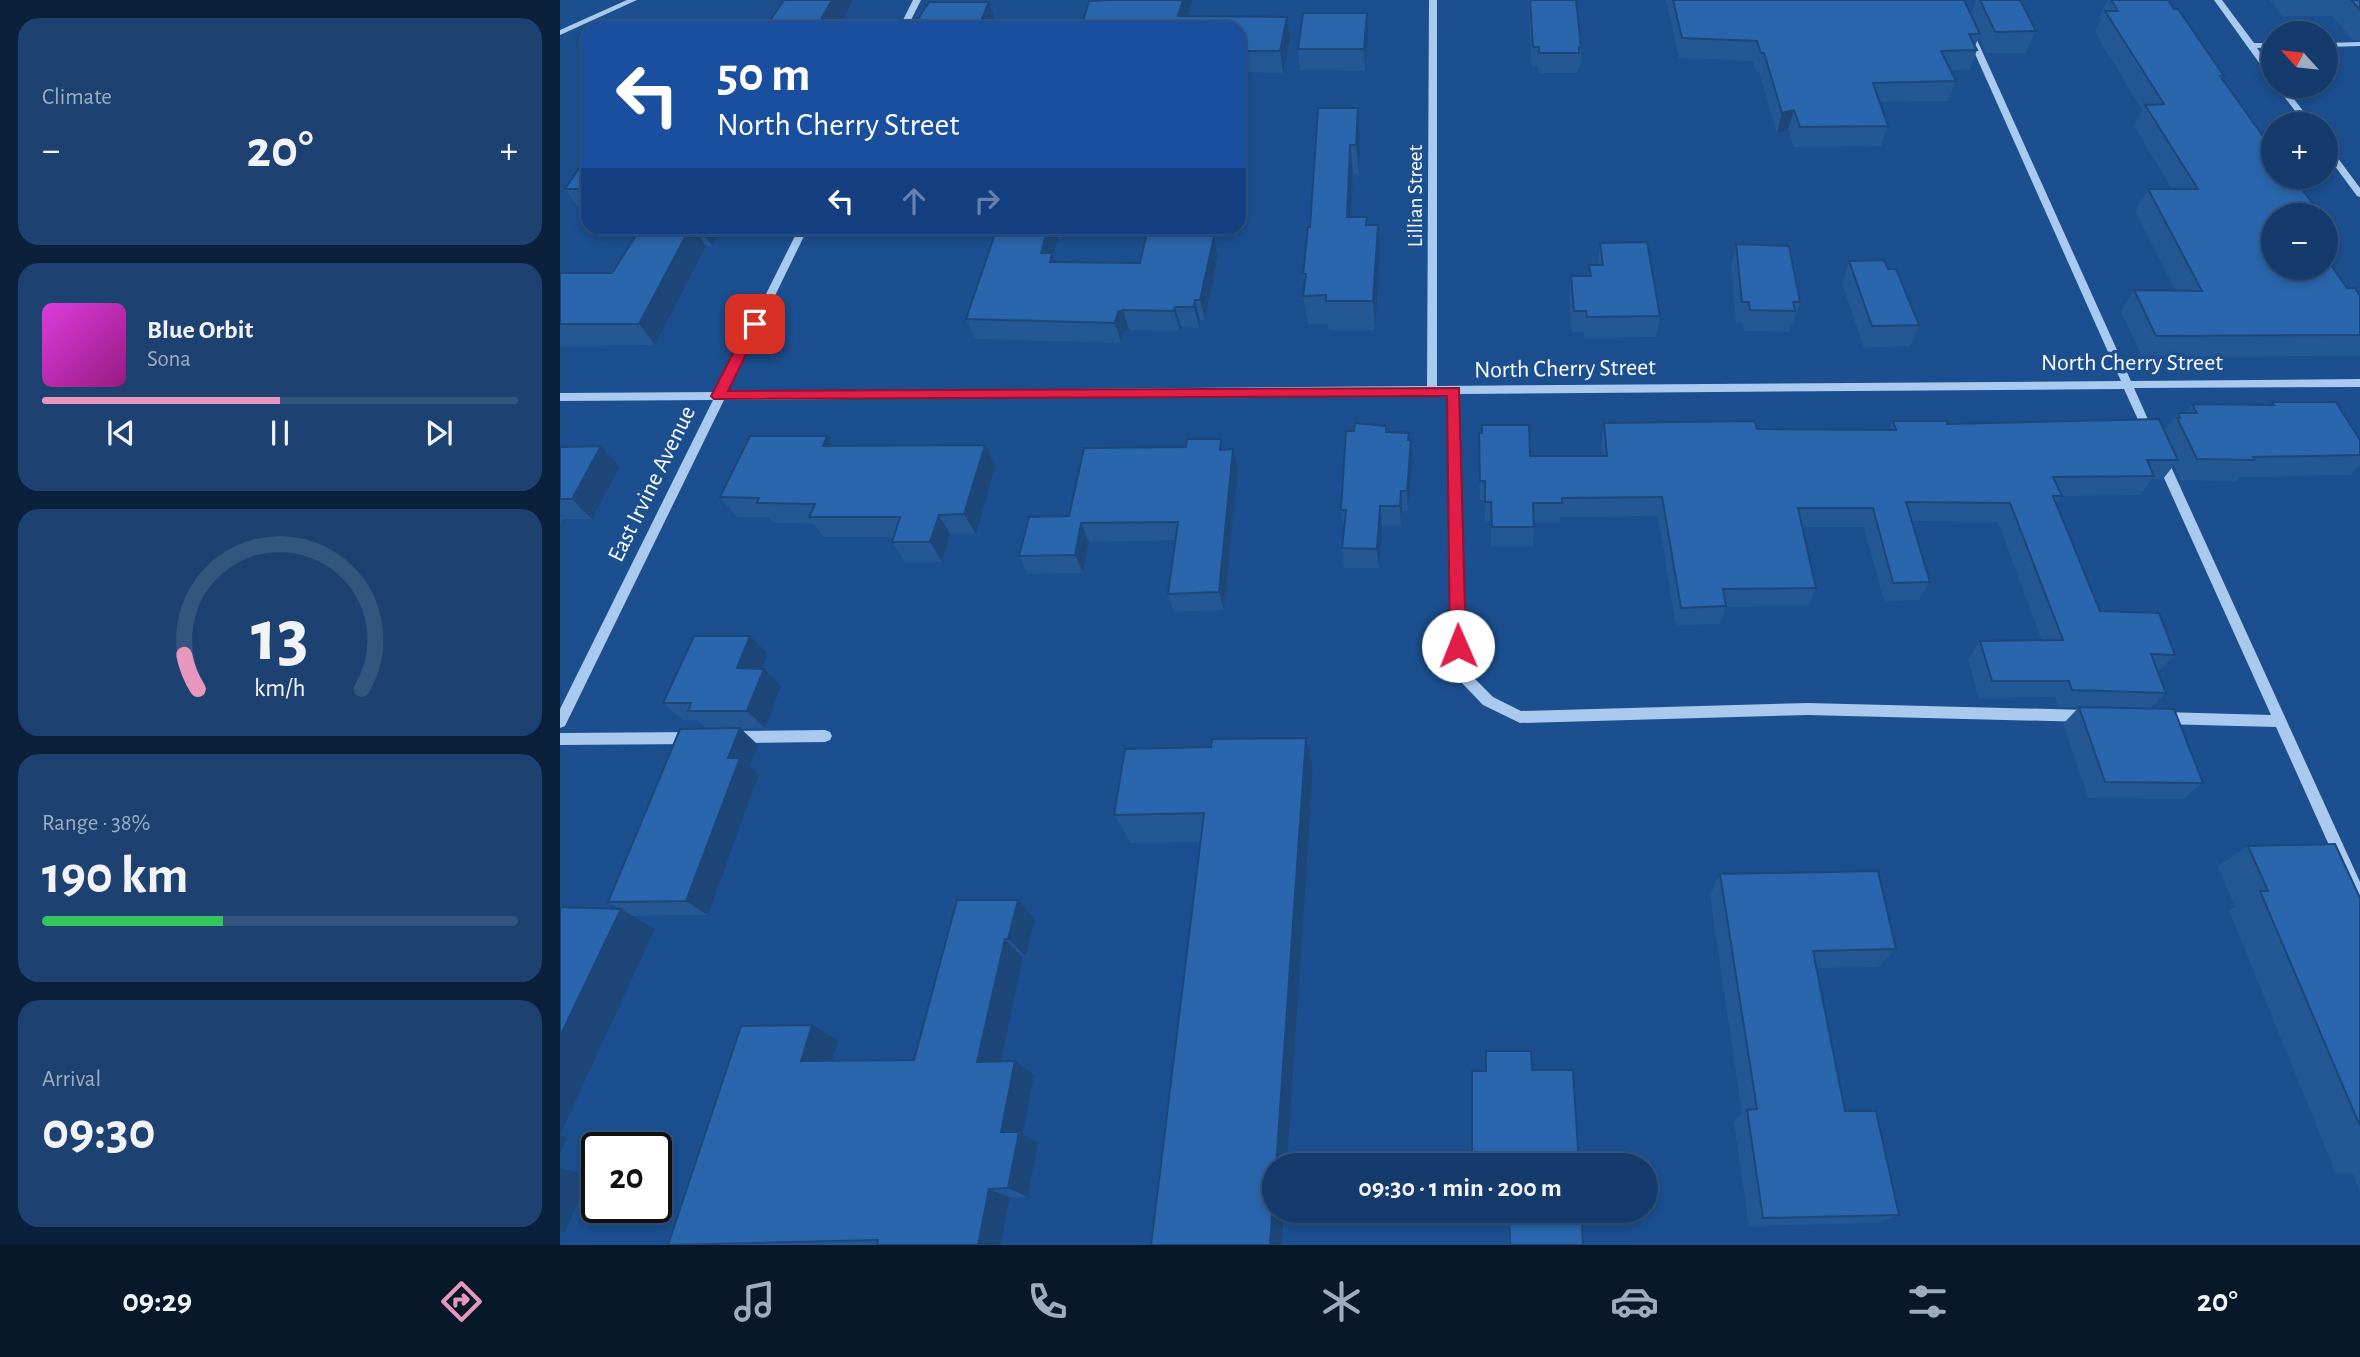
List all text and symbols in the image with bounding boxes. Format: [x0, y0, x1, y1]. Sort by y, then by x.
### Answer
north arrow [2261, 21, 2338, 98]
map controls [2261, 21, 2338, 280]
icon: left [602, 49, 693, 140]
text: 50 m [717, 51, 811, 100]
text: Climate [42, 86, 112, 109]
text: North Cherry Street [717, 109, 959, 141]
button: + [2261, 112, 2338, 189]
text: 20° [247, 124, 313, 176]
text: − [42, 132, 60, 170]
text: + [500, 132, 518, 170]
street label: Lillian Street [1405, 144, 1426, 247]
icon: left [822, 182, 860, 220]
icon: ahead [895, 182, 933, 220]
icon: right [968, 182, 1006, 220]
button: − [2261, 203, 2338, 280]
pin [725, 294, 785, 354]
icon: arrive [736, 305, 774, 343]
text: Blue Orbit [147, 317, 253, 343]
text: Sona [147, 348, 191, 371]
street label: North Cherry Street [2041, 351, 2223, 375]
street label: North Cherry Street [1474, 355, 1656, 383]
street label: East Irvine Avenue [604, 402, 700, 566]
icon: previous [102, 414, 140, 452]
icon: pause [261, 414, 299, 452]
icon: next [420, 414, 458, 452]
text: 13 [251, 601, 309, 674]
position arrow [1421, 609, 1495, 683]
text: km/h [254, 675, 306, 700]
text: Range · 38% [42, 812, 151, 835]
text: 190 km [42, 850, 188, 902]
text: Arrival [42, 1068, 101, 1091]
text: 09:30 [42, 1106, 156, 1158]
speed limit sign: 20 [581, 1132, 672, 1223]
text: 09:30 · 1 min · 200 m [1358, 1175, 1562, 1201]
icon: directions [437, 1277, 486, 1326]
icon: music [730, 1277, 779, 1326]
icon: phone [1023, 1277, 1072, 1326]
icon: climate [1317, 1277, 1366, 1326]
icon: car [1610, 1277, 1659, 1326]
icon: filters [1903, 1277, 1952, 1326]
text: 09:29 [122, 1285, 192, 1317]
text: 20° [2197, 1285, 2238, 1317]

